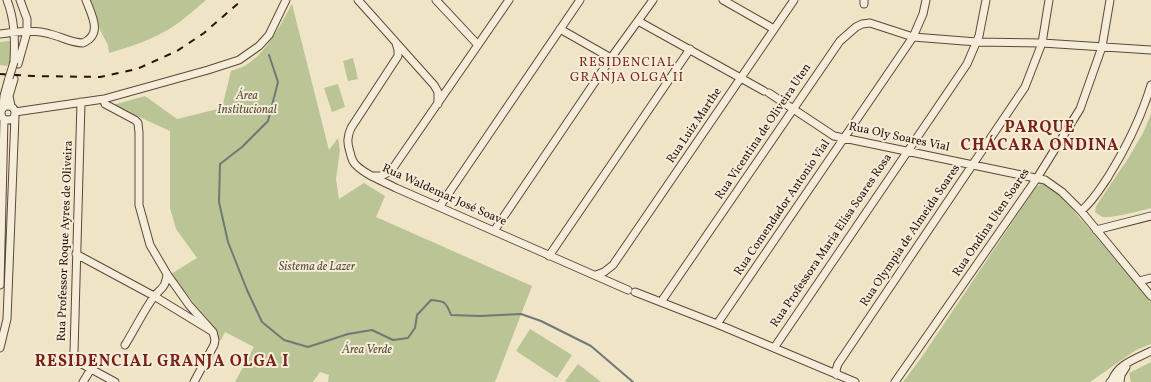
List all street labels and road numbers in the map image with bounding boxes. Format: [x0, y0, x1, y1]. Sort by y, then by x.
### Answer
street label: Rua Vicentina de Oliveira Uten [713, 61, 815, 203]
street label: Rua Luiz Marthe [664, 85, 726, 167]
street label: Rua Oly Soares Vial [847, 120, 951, 156]
street label: Rua Comendador Antonio Vial [732, 137, 834, 279]
street label: Rua Professor Roque Ayres de Oliveira [55, 140, 77, 342]
street label: Rua Professora Maria Elisa Soares Rosa [768, 151, 896, 331]
street label: Rua Waldemar José Soave [380, 162, 508, 230]
street label: Rua Olympia de Almeida Soares [858, 162, 964, 310]
street label: Rua Ondina Uten Soares [950, 166, 1034, 280]

